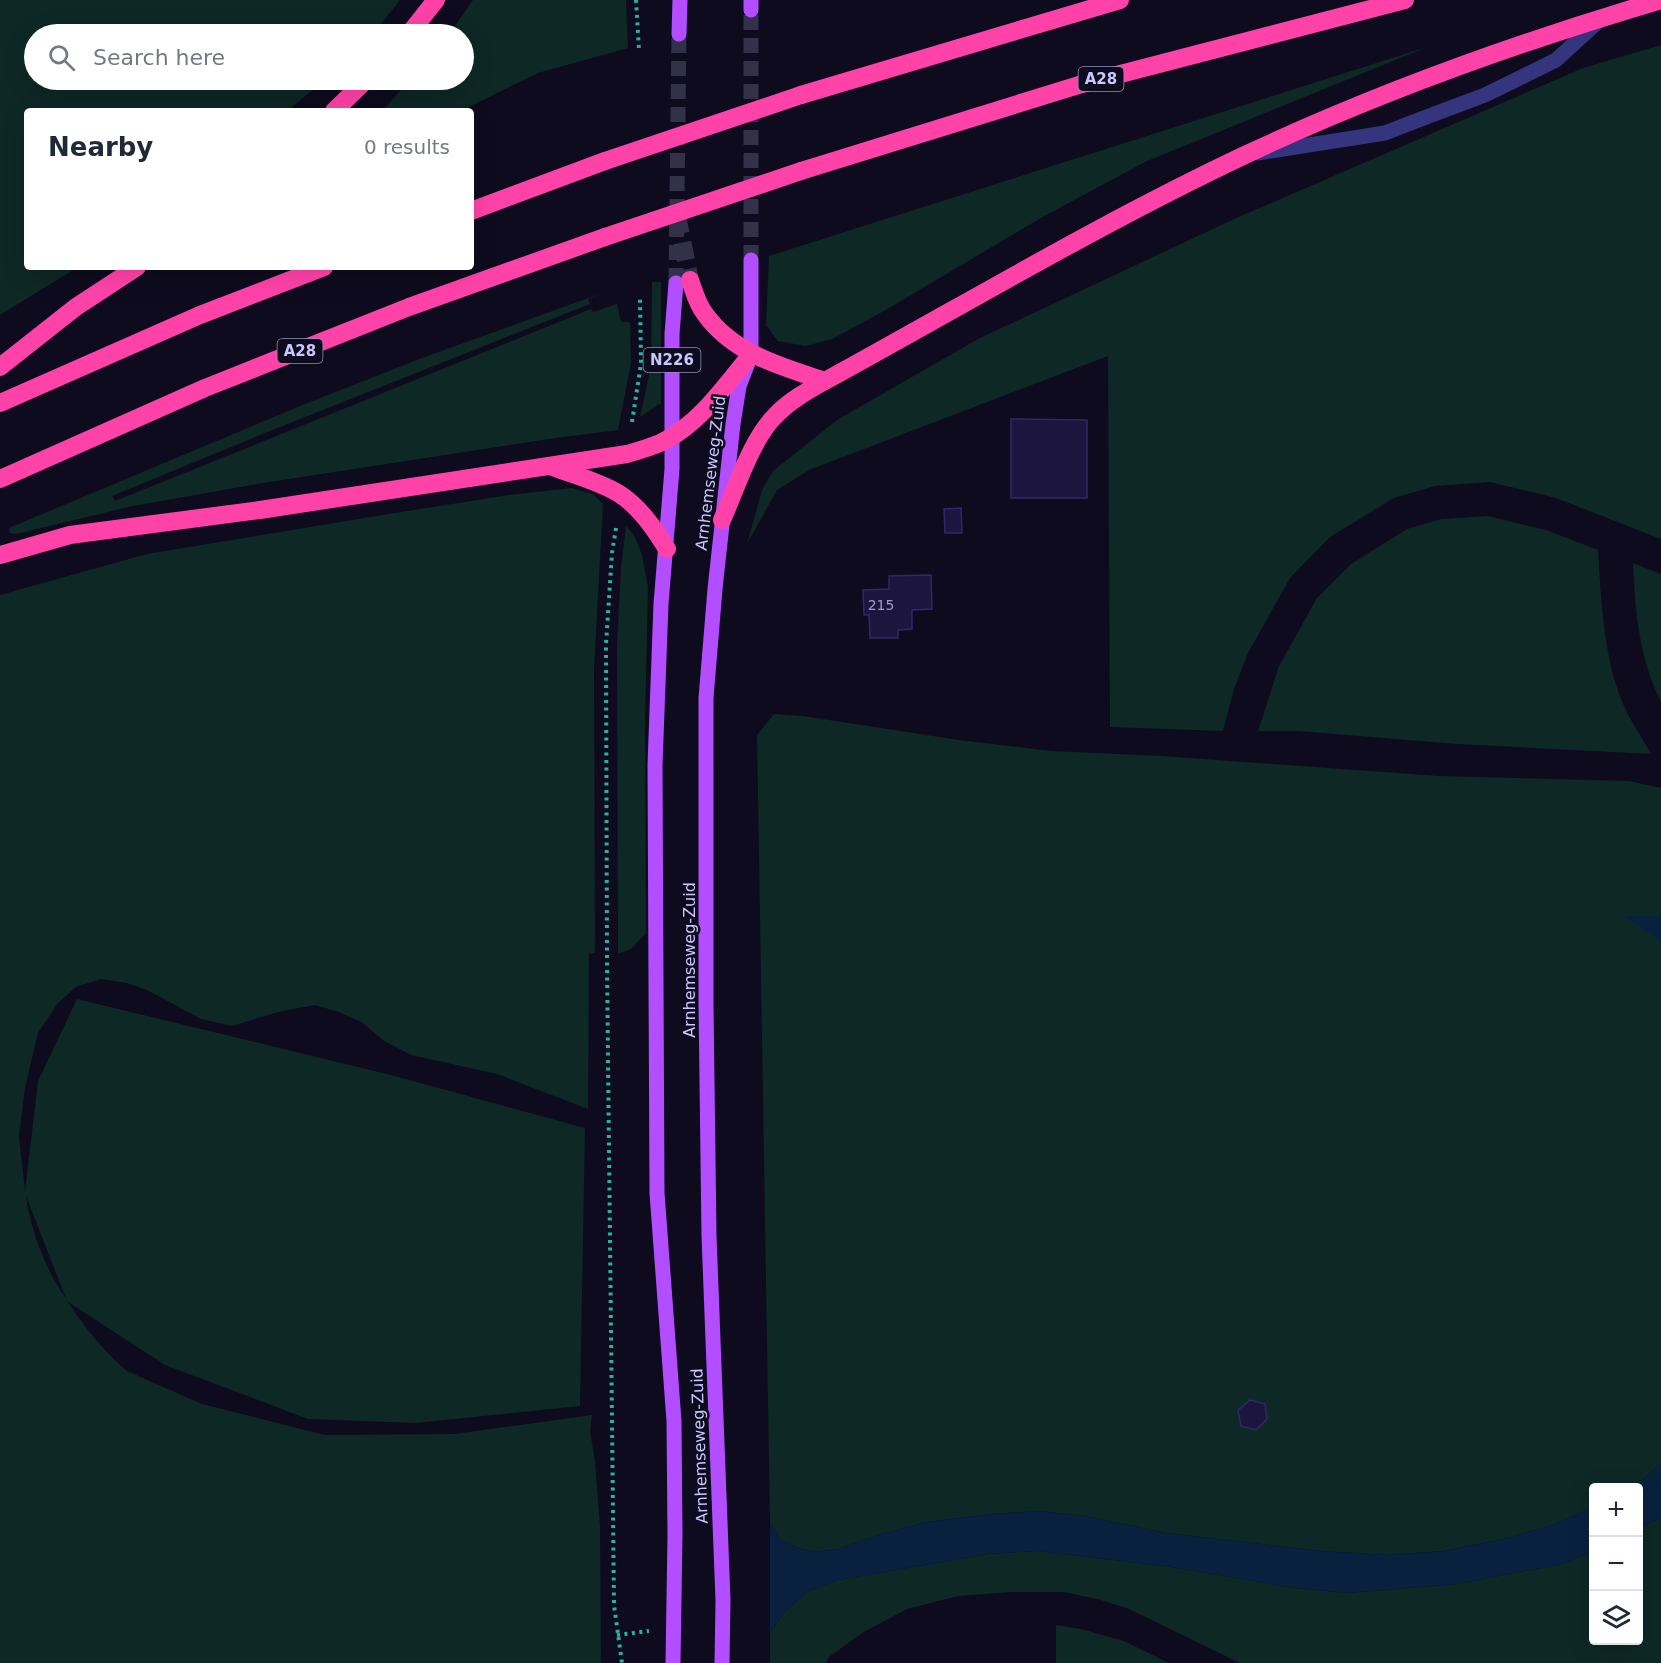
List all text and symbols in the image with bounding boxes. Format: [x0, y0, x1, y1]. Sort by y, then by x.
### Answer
search box [24, 24, 474, 90]
icon: search [45, 41, 78, 74]
text: Search here [93, 45, 225, 70]
road number: A28 [1078, 67, 1124, 91]
text: Nearby [48, 132, 153, 162]
text: 0 results [364, 135, 450, 159]
road number: A28 [278, 339, 322, 363]
road number: N226 [644, 348, 700, 372]
street label: Arnhemseweg-Zuid [692, 395, 729, 551]
house number: 215 [868, 597, 894, 613]
street label: Arnhemseweg-Zuid [680, 882, 699, 1038]
street label: Arnhemseweg-Zuid [687, 1368, 712, 1524]
map controls [1589, 1483, 1643, 1645]
button: + [1589, 1483, 1643, 1537]
button: − [1589, 1537, 1643, 1591]
button: layers [1589, 1591, 1643, 1645]

